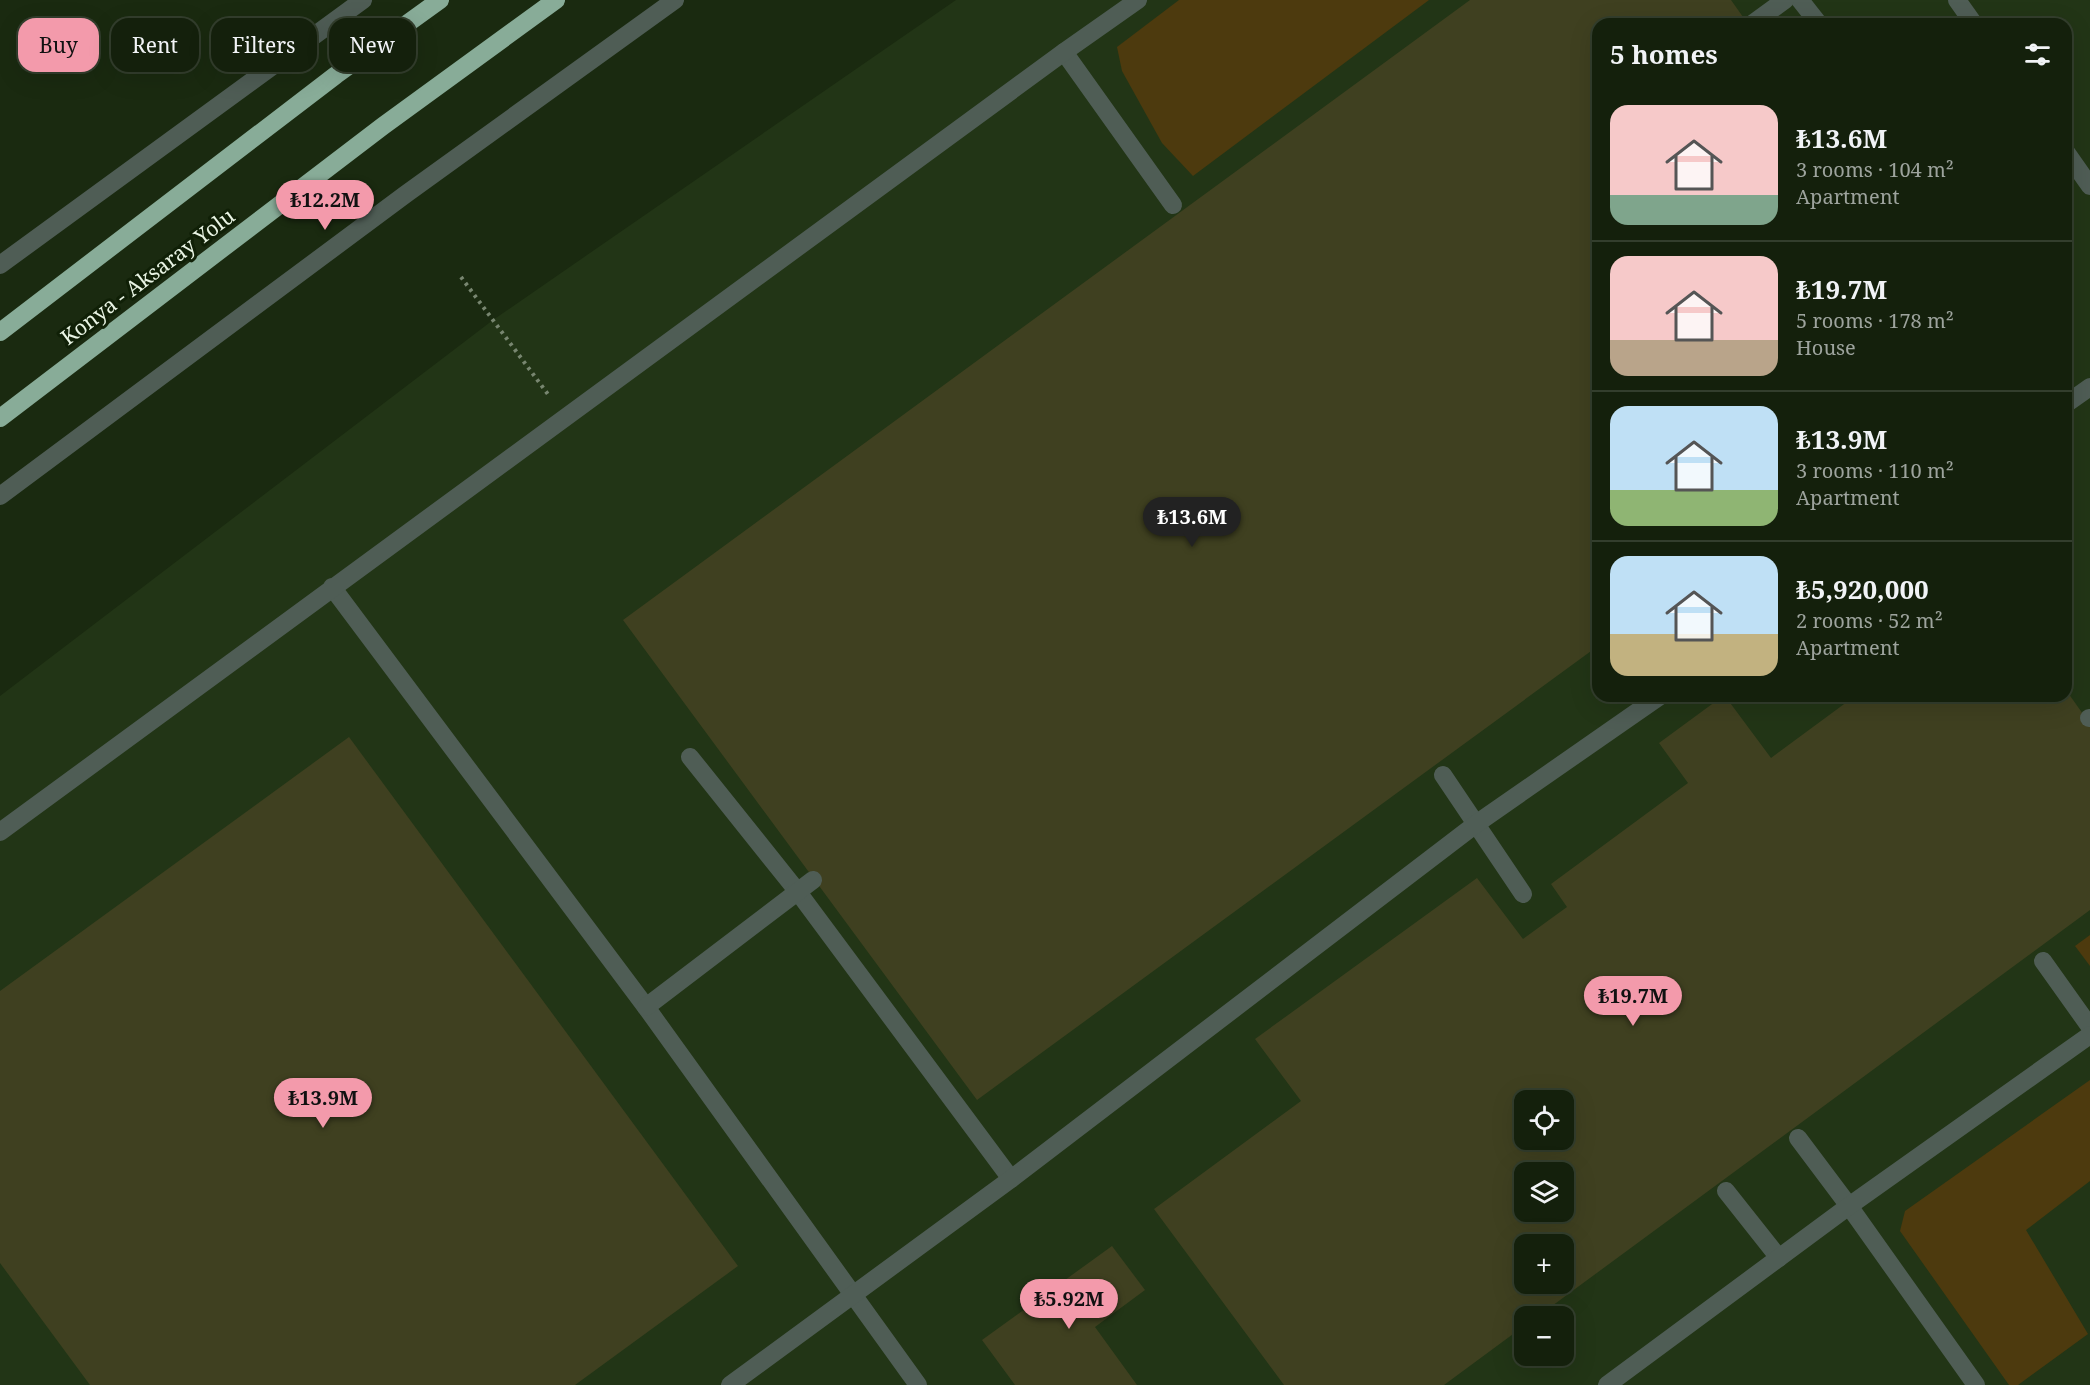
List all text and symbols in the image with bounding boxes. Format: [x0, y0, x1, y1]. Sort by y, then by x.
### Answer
chip: Buy [18, 18, 99, 72]
chip: Rent [111, 18, 199, 72]
chip: Filters [211, 18, 317, 72]
chip: New [329, 18, 416, 72]
text: 5 homes [1610, 36, 1718, 72]
icon: filters [2021, 38, 2054, 71]
text: ₺13.6M [1796, 120, 1887, 156]
icon: home [1658, 129, 1730, 201]
text: 3 rooms · 104 m² [1796, 156, 1954, 183]
pin: ₺12.2M [276, 180, 374, 231]
text: Apartment [1796, 183, 1900, 210]
text: ₺12.2M [290, 186, 360, 213]
street label: Konya - Aksaray Yolu [55, 202, 240, 351]
text: ₺19.7M [1796, 271, 1887, 307]
icon: home [1658, 280, 1730, 352]
text: 5 rooms · 178 m² [1796, 307, 1954, 334]
text: House [1796, 334, 1856, 361]
text: ₺13.9M [1796, 421, 1887, 457]
icon: home [1658, 430, 1730, 502]
text: 3 rooms · 110 m² [1796, 457, 1954, 484]
text: Apartment [1796, 484, 1900, 511]
pin: ₺13.6M [1143, 497, 1241, 548]
text: ₺13.6M [1157, 503, 1227, 530]
text: ₺5,920,000 [1796, 571, 1929, 607]
icon: home [1658, 580, 1730, 652]
text: 2 rooms · 52 m² [1796, 607, 1943, 634]
text: Apartment [1796, 634, 1900, 661]
pin: ₺19.7M [1584, 976, 1682, 1027]
text: ₺19.7M [1598, 982, 1668, 1009]
pin: ₺13.9M [274, 1078, 372, 1129]
text: ₺13.9M [288, 1084, 358, 1111]
map controls [1514, 1090, 1574, 1366]
button: locate [1514, 1090, 1574, 1150]
button: layers [1514, 1162, 1574, 1222]
button: + [1514, 1234, 1574, 1294]
pin: ₺5.92M [1020, 1279, 1118, 1330]
text: ₺5.92M [1034, 1285, 1104, 1312]
button: − [1514, 1306, 1574, 1366]

